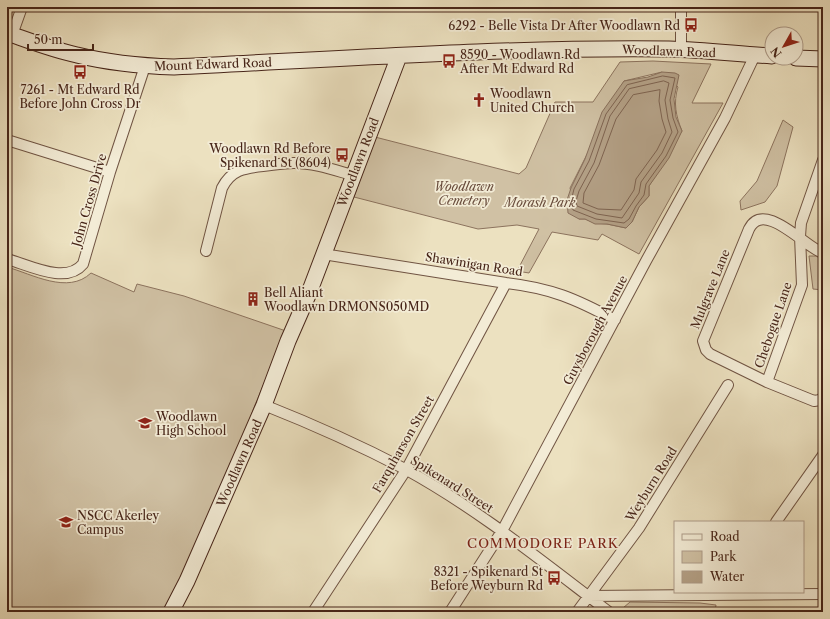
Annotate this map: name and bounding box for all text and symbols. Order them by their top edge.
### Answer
bus stop icon: 6292 - Belle Vista Dr After Woodlawn Rd [683,17,699,33]
place label: 6292 - Belle Vista Dr After Woodlawn Rd [448,18,681,33]
scale bar [28,26,93,52]
north arrow [764,26,804,66]
text: 50 m [34,32,63,47]
street label: Woodlawn Road [621,42,717,60]
text: N [768,44,785,60]
place label: 8590 - Woodlawn Rd After Mt Edward Rd [459,47,581,76]
bus stop icon: 8590 - Woodlawn Rd After Mt Edward Rd [441,53,457,69]
street label: Mount Edward Road [154,54,273,74]
bus stop icon: 7261 - Mt Edward Rd Before John Cross Dr [72,64,88,80]
place label: 7261 - Mt Edward Rd Before John Cross Dr [19,82,141,111]
place label: Woodlawn United Church [489,86,575,115]
church icon: Woodlawn United Church [471,92,487,108]
street label: Woodlawn Road [334,115,382,210]
place label: Woodlawn Rd Before Spikenard St (8604) [208,141,331,170]
bus stop icon: Woodlawn Rd Before Spikenard St (8604) [334,147,350,163]
street label: John Cross Drive [68,152,110,250]
park label: Woodlawn Cemetery [434,179,494,208]
park label: Morash Park [503,195,576,210]
street label: Mulgrave Lane [687,247,733,331]
street label: Shawinigan Road [424,249,524,279]
street label: Guysborough Avenue [560,272,630,387]
street label: Chebogue Lane [751,280,795,370]
place label: Bell Aliant Woodlawn DRMONS050MD [263,285,430,314]
building icon: Bell Aliant Woodlawn DRMONS050MD [245,291,261,307]
street label: Farquharson Street [369,392,437,495]
place label: Woodlawn High School [155,409,227,438]
school or university icon: Woodlawn High School [137,415,153,431]
street label: Woodlawn Road [213,416,265,510]
street label: Weyburn Road [621,443,680,525]
street label: Spikenard Street [408,453,497,516]
place label: NSCC Akerley Campus [77,508,159,537]
school or university icon: NSCC Akerley Campus [58,514,74,530]
legend [674,521,804,593]
text: Road [710,529,740,544]
district label: COMMODORE PARK [467,535,619,551]
text: Park [710,549,737,564]
place label: 8321 - Spikenard St Before Weyburn Rd [430,564,544,593]
text: Water [709,569,744,584]
bus stop icon: 8321 - Spikenard St Before Weyburn Rd [546,570,562,586]

